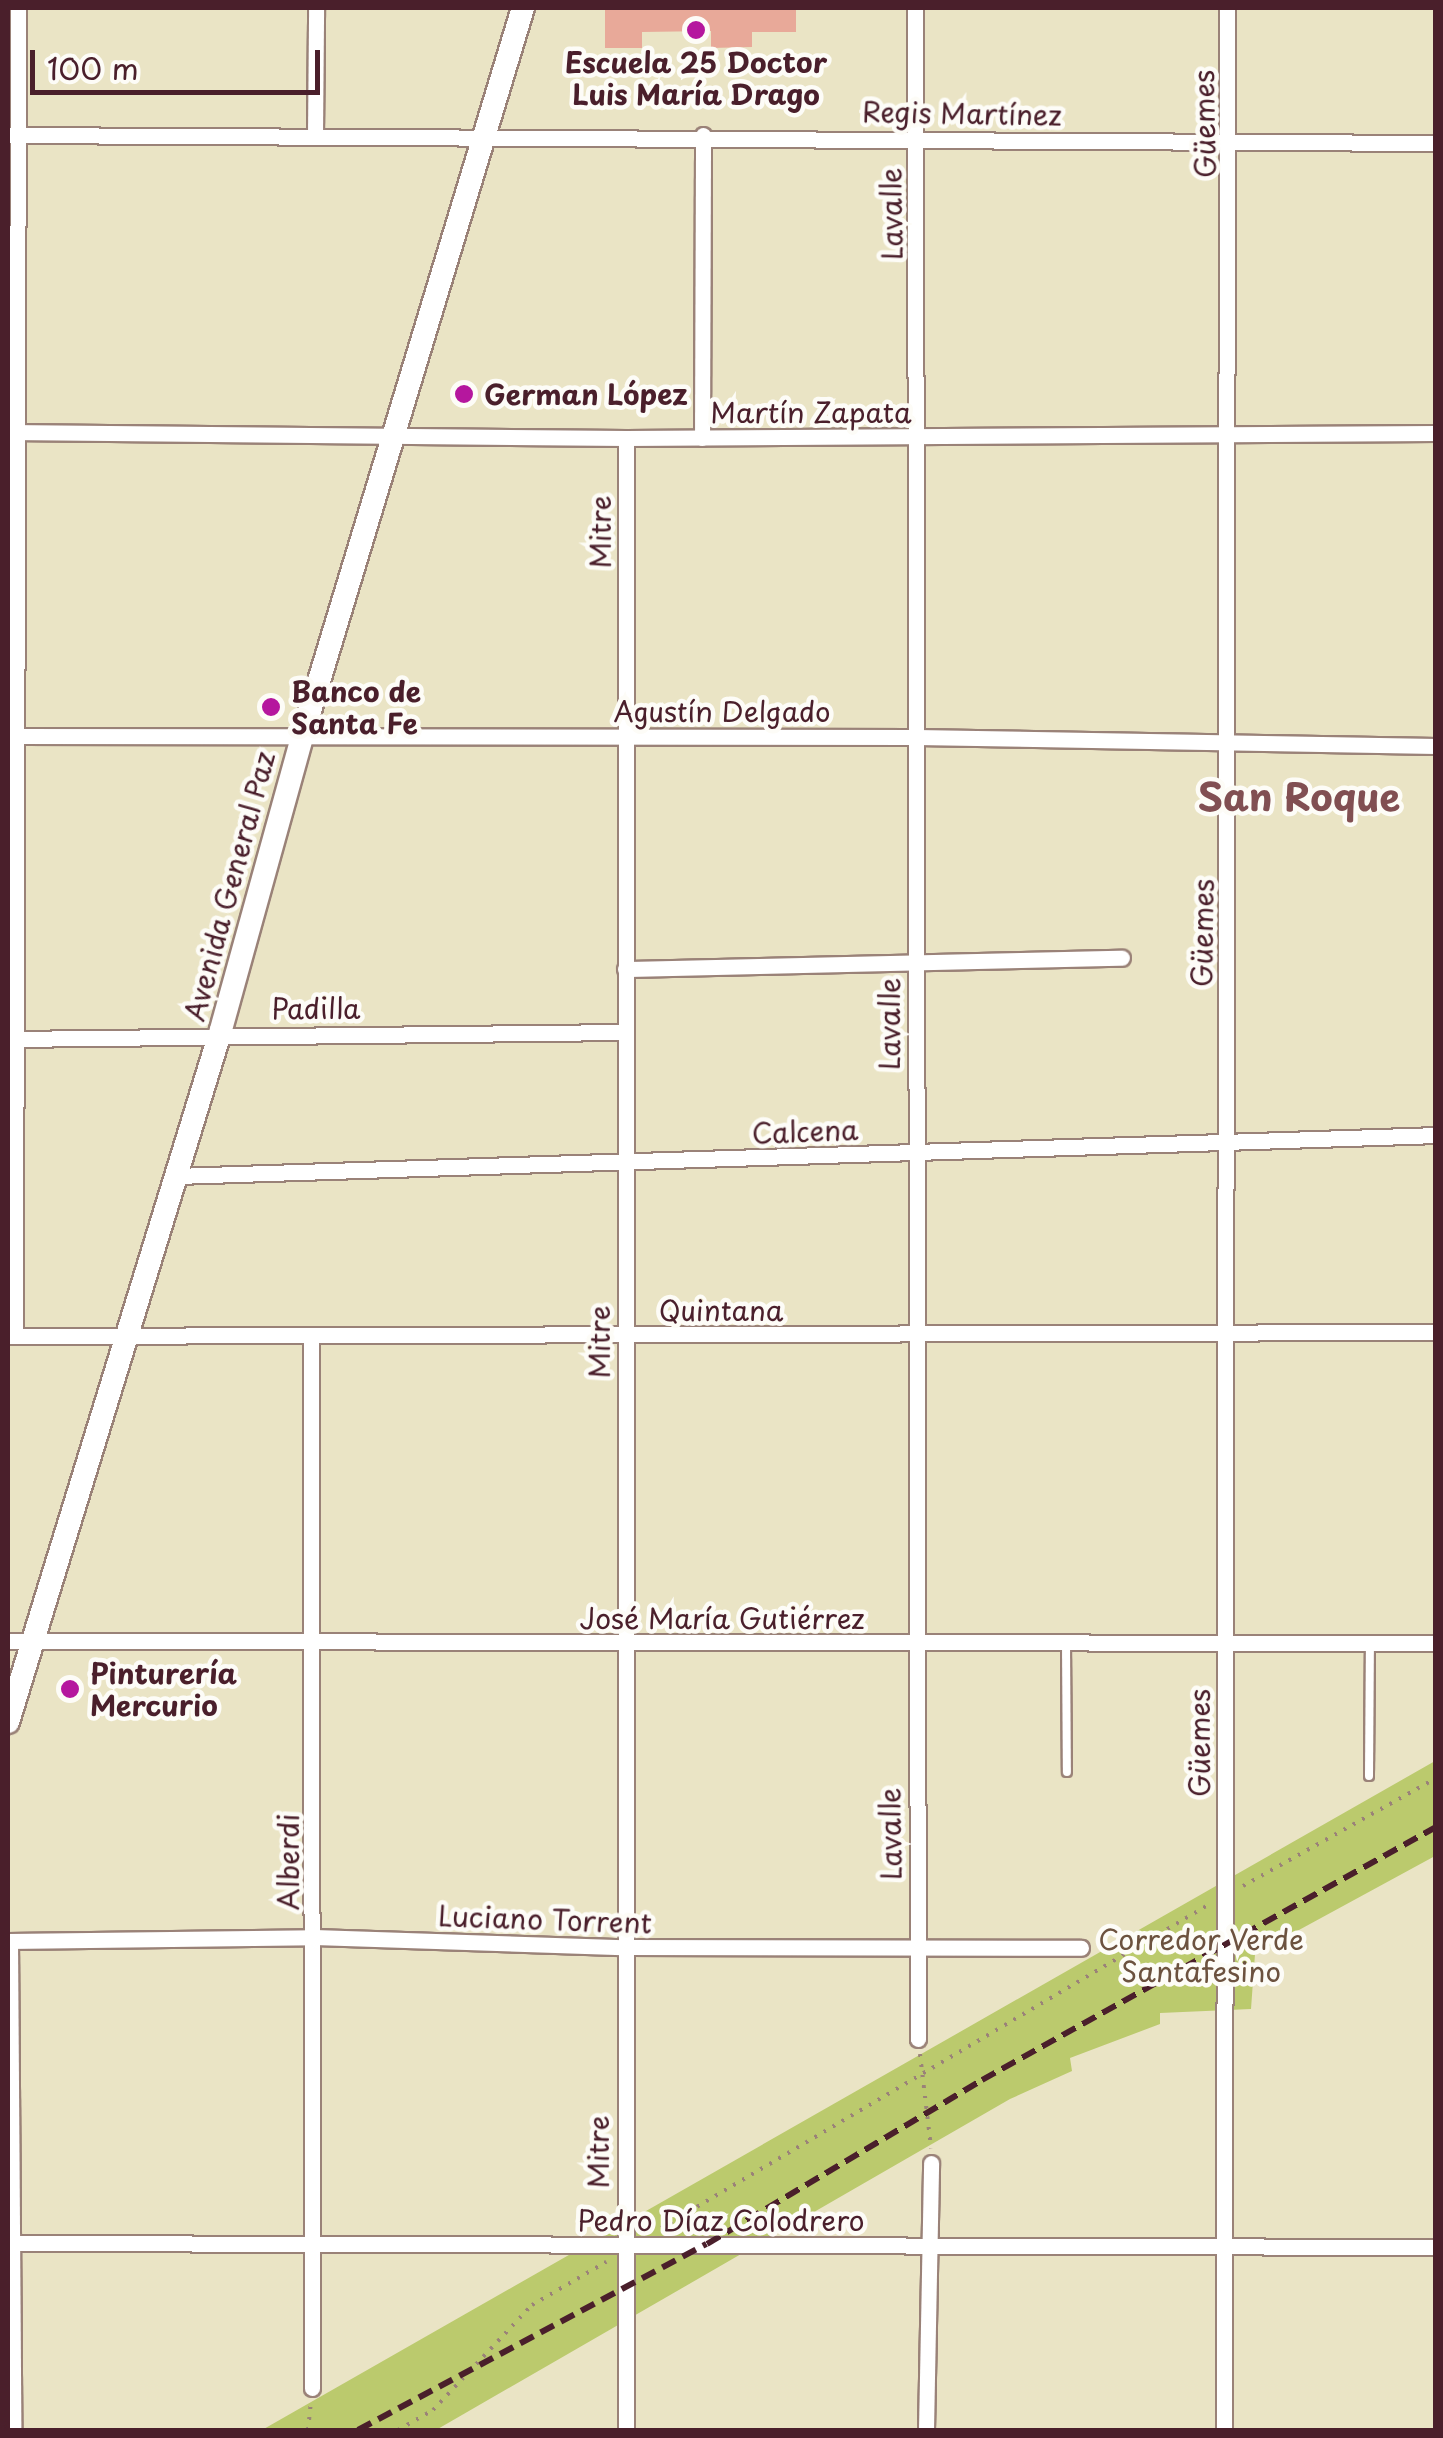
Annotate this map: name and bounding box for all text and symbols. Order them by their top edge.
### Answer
marker: Escuela 25 Doctor Luis María Drago [685,19,707,41]
scale bar [35,30,325,92]
text: 100 m [47,45,139,90]
place label: Escuela 25 Doctor Luis María Drago [565,45,827,111]
street label: Güemes [1186,70,1222,178]
street label: Regis Martínez [862,94,1062,132]
street label: Lavalle [873,167,909,261]
place label: German López [484,377,688,411]
marker: German López [453,383,475,405]
street label: Martín Zapata [710,395,912,429]
street label: Mitre [583,496,617,568]
place label: Banco de Santa Fe [291,674,421,740]
street label: Agustín Delgado [613,694,831,728]
marker: Banco de Santa Fe [260,696,282,718]
street label: Avenida General Paz [177,747,281,1025]
district label: San Roque [1198,773,1400,819]
street label: Güemes [1184,879,1220,987]
street label: Lavalle [872,978,906,1070]
street label: Padilla [271,991,361,1025]
street label: Calcena [751,1112,859,1150]
street label: Quintana [659,1293,783,1327]
street label: Mitre [582,1306,616,1378]
street label: José María Gutiérrez [579,1601,865,1635]
place label: Pinturería Mercurio [90,1656,237,1722]
marker: Pinturería Mercurio [59,1678,81,1700]
street label: Güemes [1182,1689,1216,1797]
street label: Lavalle [872,1787,908,1881]
street label: Alberdi [271,1814,305,1910]
street label: Luciano Torrent [439,1899,651,1939]
park label: Corredor Verde Santafesino [1098,1922,1304,1988]
street label: Mitre [581,2116,615,2188]
street label: Pedro Díaz Colodrero [577,2203,865,2237]

